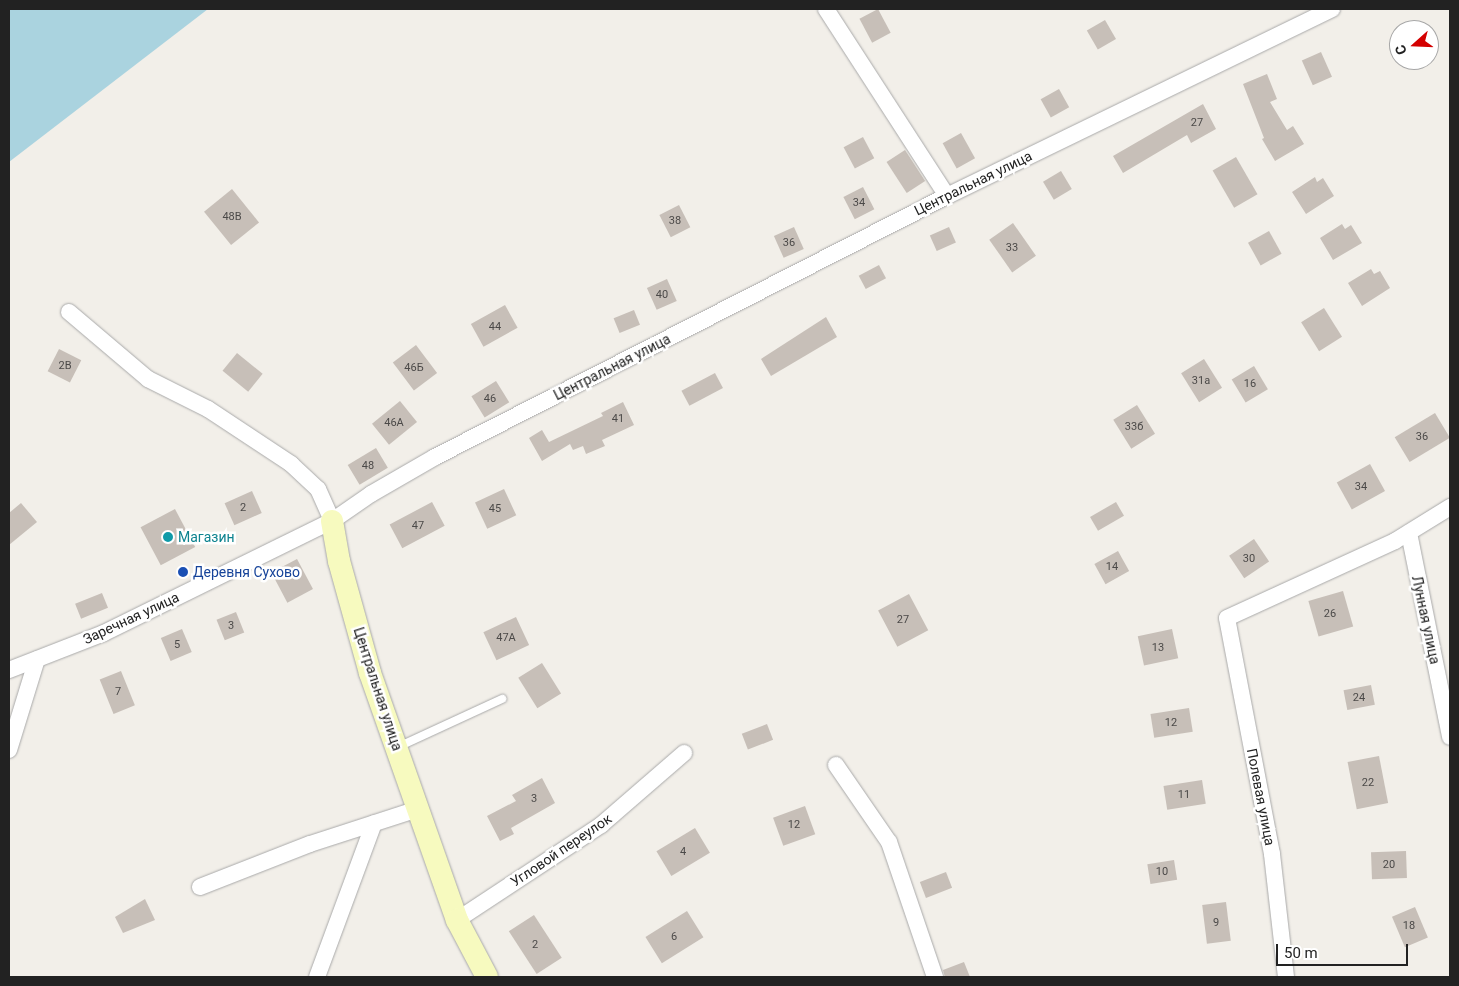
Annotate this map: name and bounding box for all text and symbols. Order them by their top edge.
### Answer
north arrow [1389,20,1439,70]
text: С [1392,43,1410,57]
house number: 27 [1191,116,1203,130]
street label: Центральная улица [911,147,1035,219]
house number: 34 [853,196,865,210]
house number: 48В [222,210,242,224]
house number: 38 [669,214,681,228]
house number: 36 [783,236,795,250]
house number: 33 [1006,241,1018,255]
house number: 40 [656,288,668,302]
house number: 44 [489,320,501,334]
street label: Центральная улица [551,330,673,404]
house number: 2В [58,359,72,373]
house number: 46Б [404,361,424,375]
house number: 31а [1192,374,1210,388]
house number: 16 [1244,377,1256,391]
house number: 46 [484,392,496,406]
house number: 41 [612,412,624,426]
house number: 46А [384,416,404,430]
house number: 33б [1125,420,1143,434]
house number: 36 [1416,430,1428,444]
house number: 48 [362,459,374,473]
house number: 34 [1355,480,1367,494]
house number: 2 [240,501,246,515]
house number: 45 [489,502,501,516]
house number: 47 [412,519,424,533]
place label: Магазин [178,529,235,545]
marker: Магазин [162,531,174,543]
house number: 30 [1243,552,1255,566]
house number: 14 [1106,560,1118,574]
place label: Деревня Сухово [193,564,300,580]
marker: Деревня Сухово [177,566,189,578]
street label: Лунная улица [1408,574,1444,666]
street label: Заречная улица [80,588,182,648]
house number: 26 [1324,607,1336,621]
house number: 27 [897,613,909,627]
house number: 3 [228,619,234,633]
street label: Центральная улица [350,625,406,753]
house number: 47А [496,631,516,645]
house number: 5 [174,638,180,652]
house number: 13 [1152,641,1164,655]
house number: 7 [115,685,121,699]
house number: 24 [1353,691,1365,705]
house number: 12 [1165,716,1177,730]
street label: Полевая улица [1243,747,1279,847]
house number: 22 [1362,776,1374,790]
house number: 11 [1178,788,1190,802]
house number: 3 [531,792,537,806]
street label: Угловой переулок [507,810,615,890]
house number: 12 [788,818,800,832]
house number: 4 [680,845,686,859]
house number: 20 [1383,858,1395,872]
house number: 10 [1156,865,1168,879]
house number: 9 [1213,916,1219,930]
house number: 18 [1403,919,1415,933]
house number: 6 [671,930,677,944]
scale bar [1279,934,1412,966]
house number: 2 [532,938,538,952]
text: 50 m [1284,944,1318,962]

